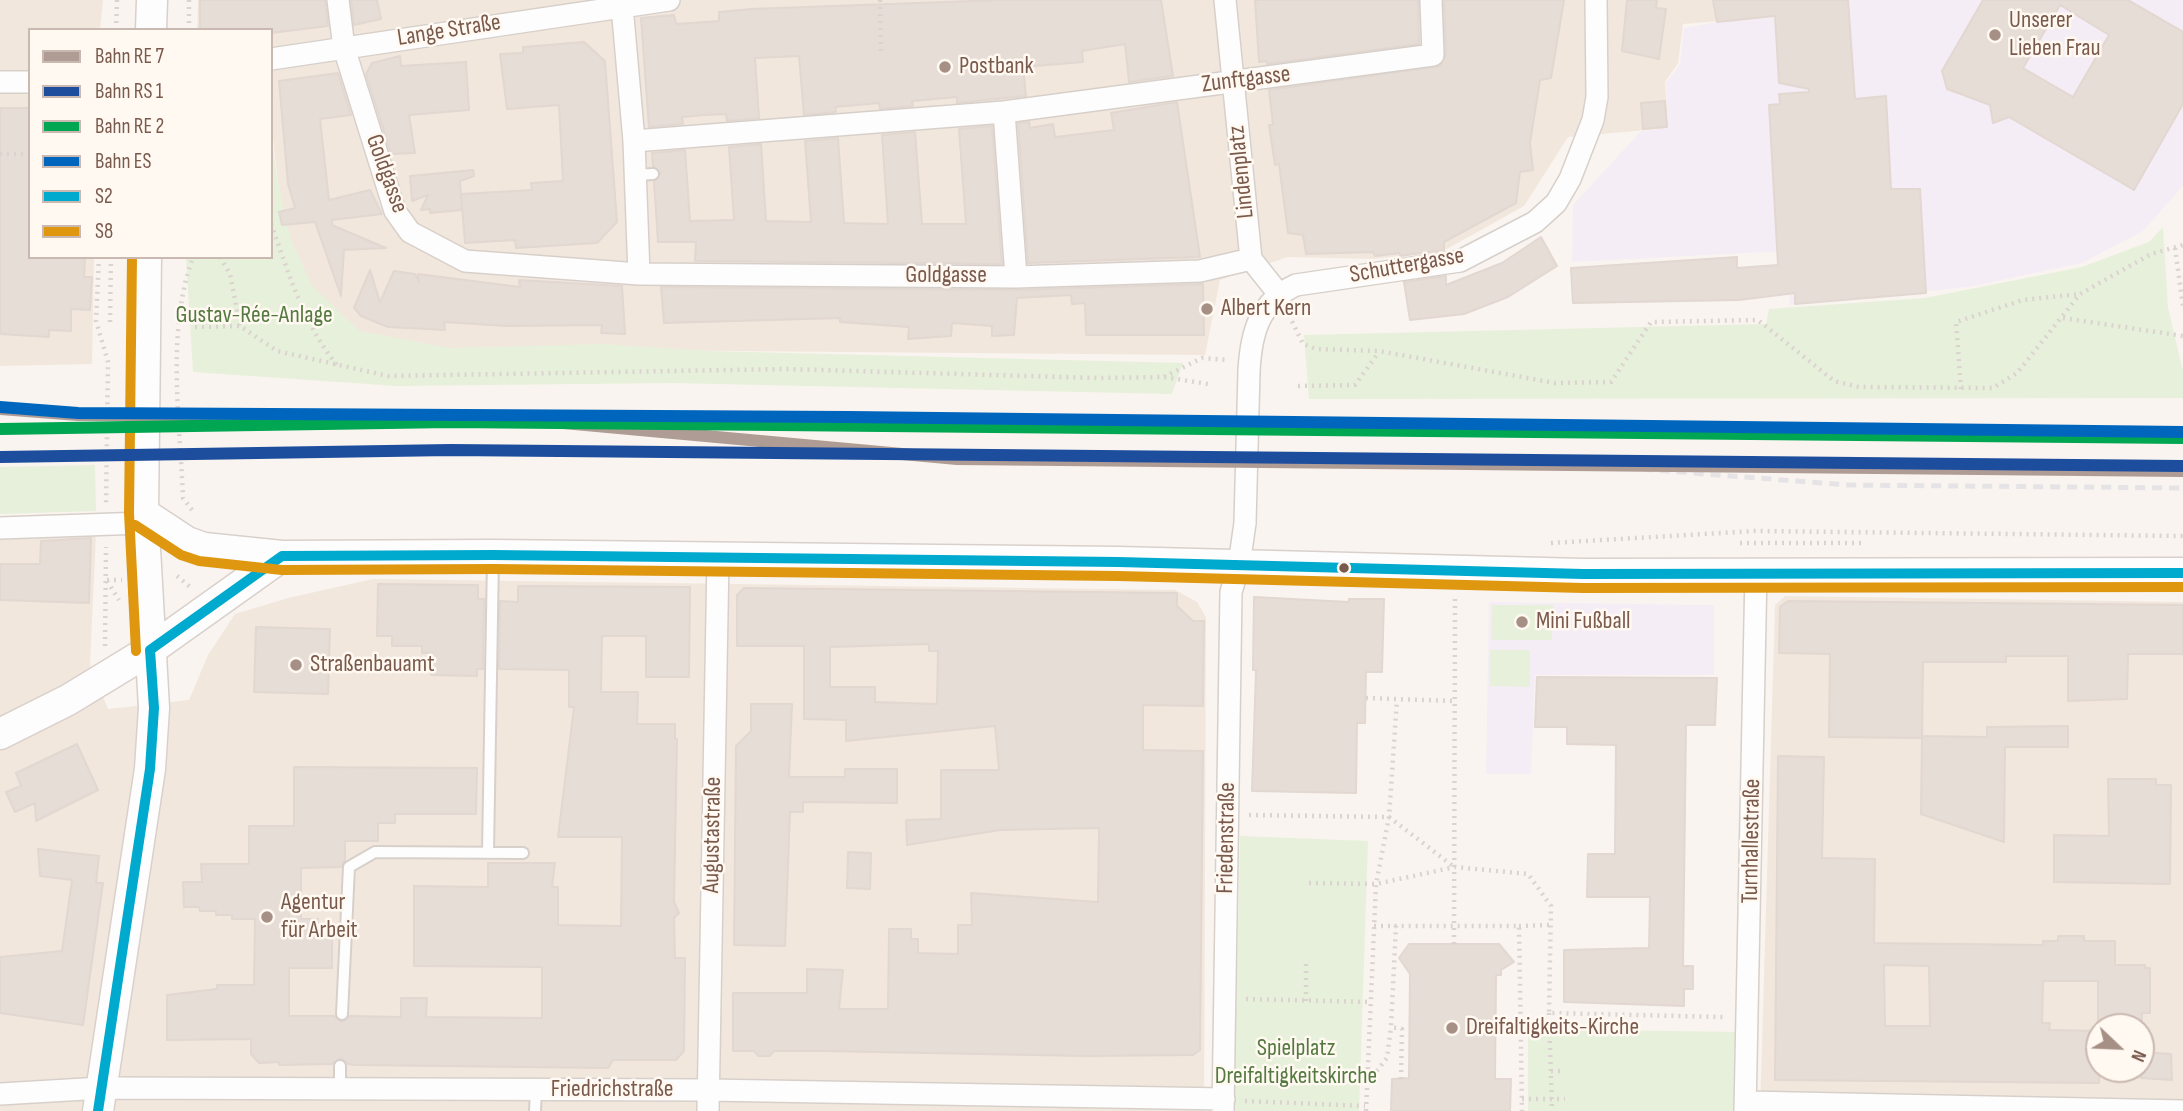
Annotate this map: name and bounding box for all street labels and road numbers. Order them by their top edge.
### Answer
street label: Lange Straße [395,9,503,53]
street label: Zunftgasse [1200,60,1292,100]
street label: Lindenplatz [1223,124,1261,220]
street label: Goldgasse [359,131,413,217]
street label: Schuttergasse [1348,242,1466,290]
street label: Goldgasse [905,262,987,290]
street label: Augustastraße [698,777,728,893]
street label: Turnhallestraße [1737,778,1767,904]
street label: Friedenstraße [1212,782,1242,894]
street label: Friedrichstraße [551,1076,673,1104]

